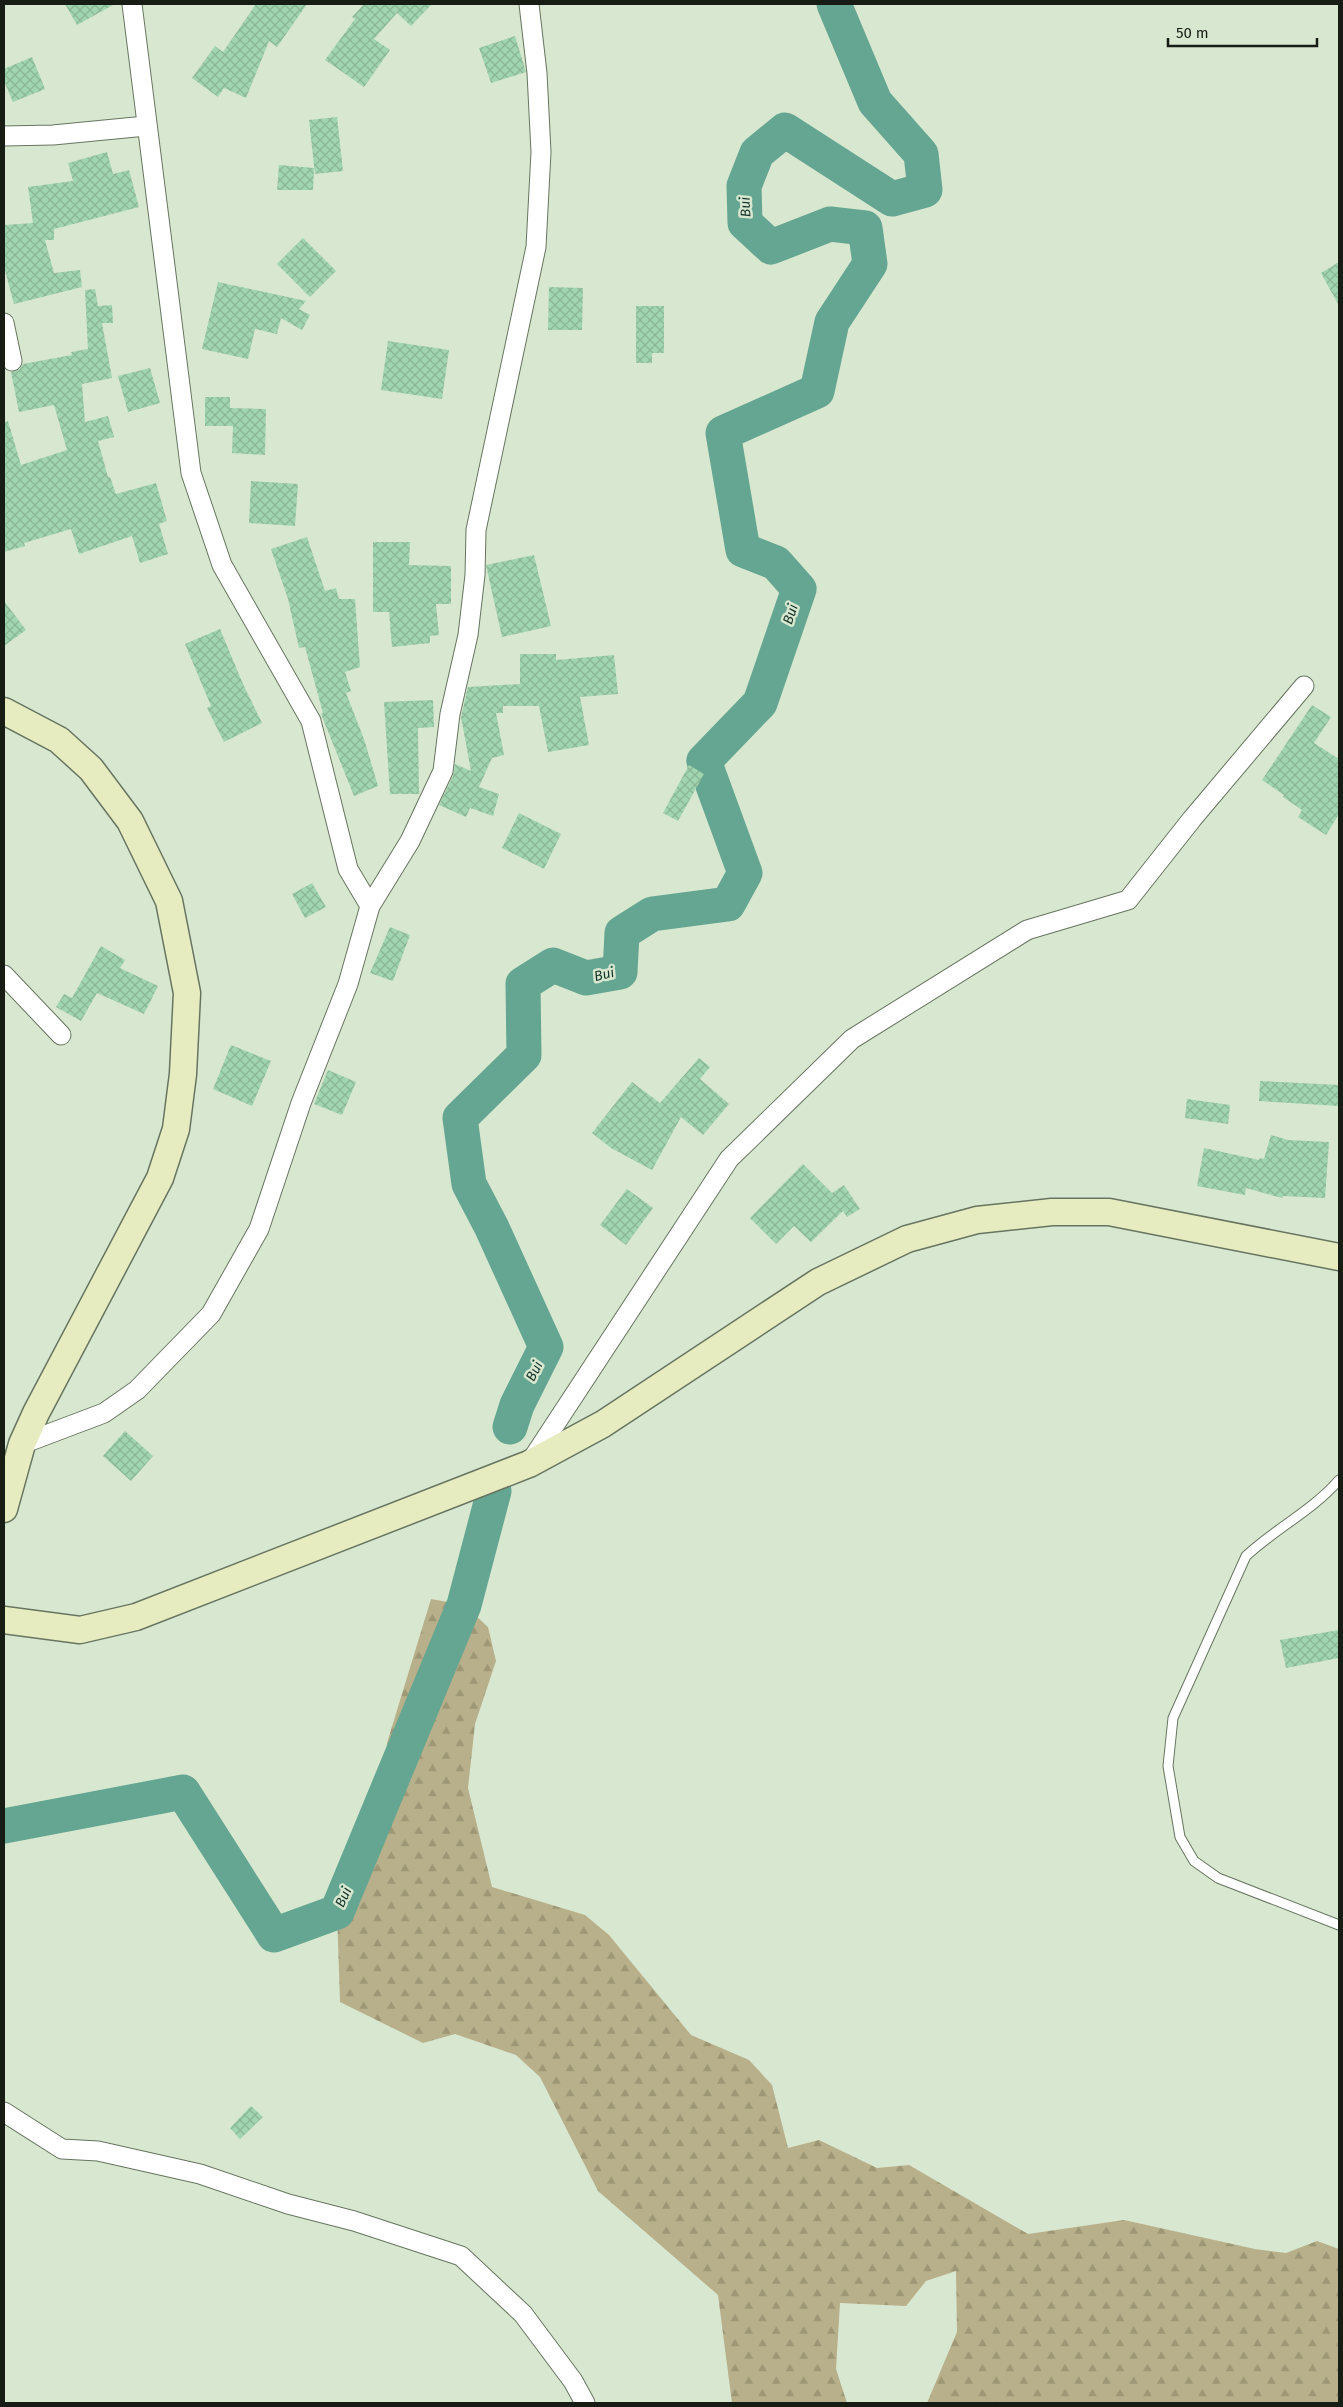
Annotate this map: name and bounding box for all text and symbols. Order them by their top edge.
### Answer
scale bar [1168,15,1317,47]
text: 50 m [1176,24,1209,42]
water label: Bui [736,196,755,218]
water label: Bui [779,602,802,627]
water label: Bui [592,964,616,985]
water label: Bui [522,1358,547,1384]
water label: Bui [331,1884,356,1910]

